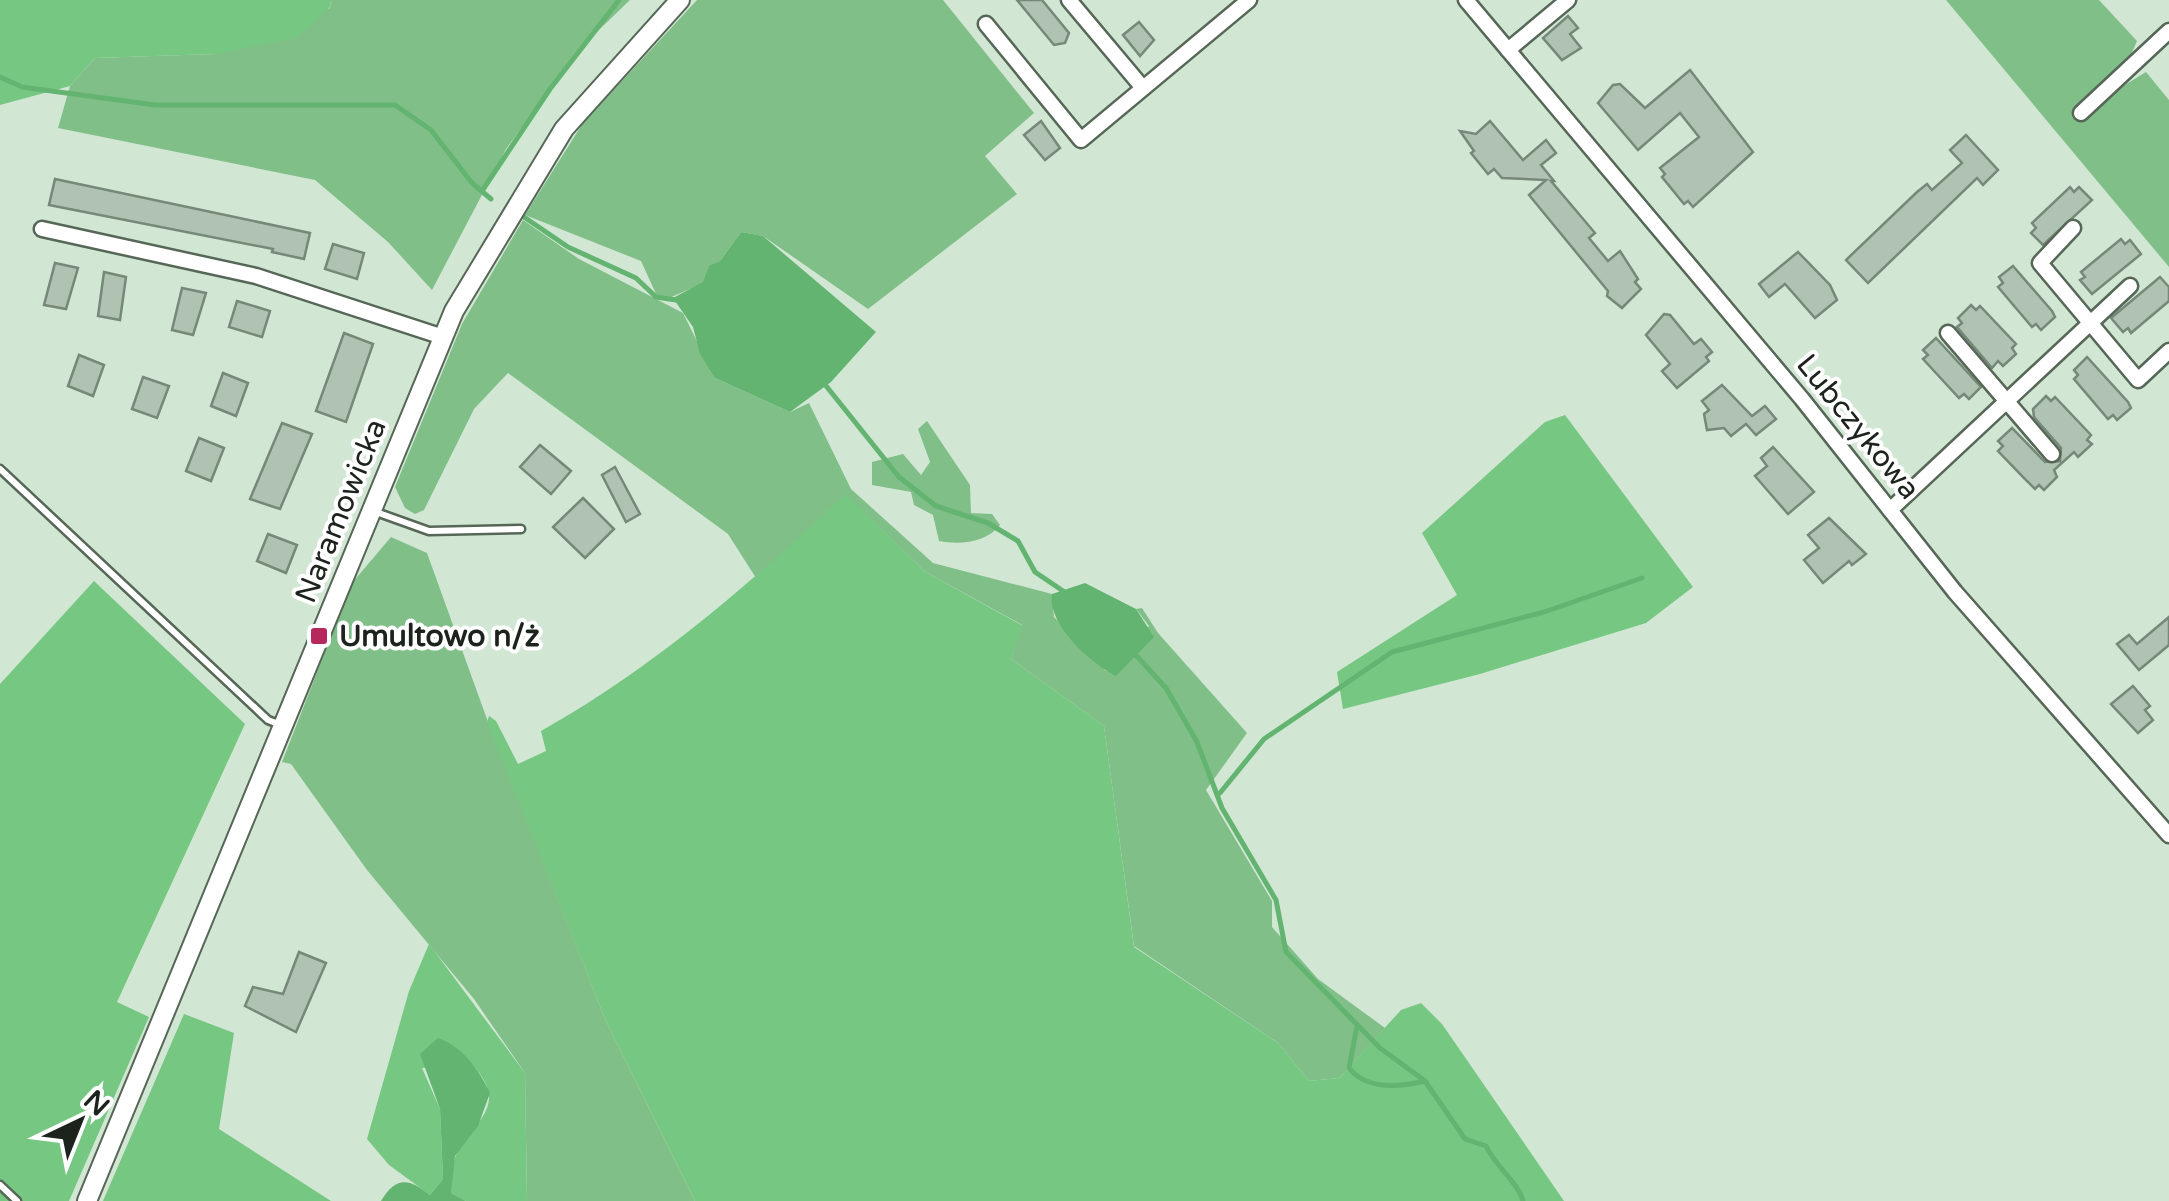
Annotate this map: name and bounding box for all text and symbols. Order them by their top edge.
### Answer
street label: Lubczykowa [1788,347,1928,507]
street label: Naramowicka [287,414,395,608]
place label: Umultowo n/ż [339,618,540,655]
marker: Umultowo n/ż [308,625,330,647]
north arrow [30,1071,130,1171]
text: N [77,1083,116,1124]

